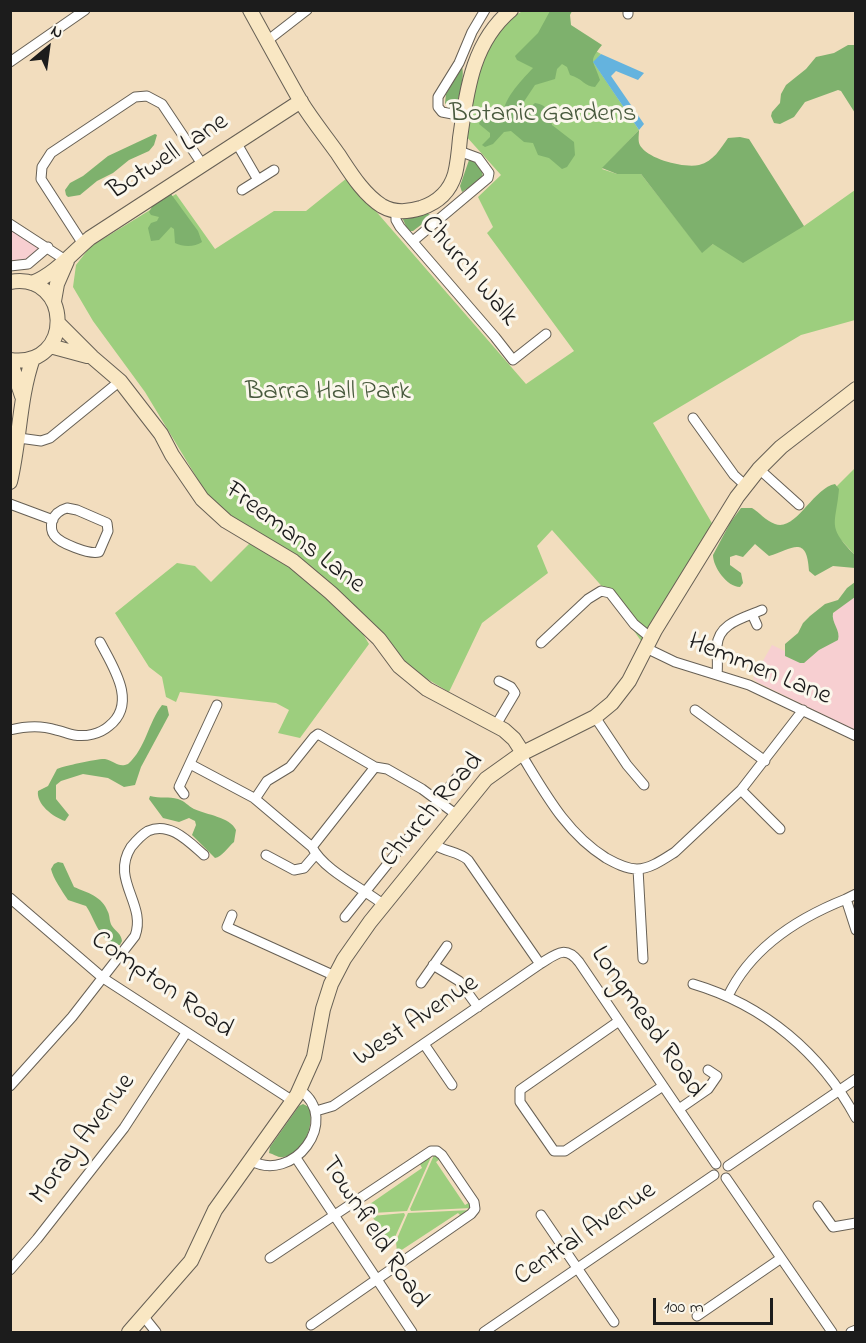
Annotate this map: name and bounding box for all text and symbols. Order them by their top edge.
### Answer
north arrow [18,18,78,78]
text: N [46,19,67,45]
park label: Botanic Gardens [450,100,636,132]
street label: Botwell Lane [103,107,235,209]
street label: Church Walk [412,210,524,334]
park label: Barra Hall Park [245,378,411,410]
street label: Freemans Lane [217,476,371,602]
street label: Hemmen Lane [683,628,835,714]
street label: Church Road [374,747,492,875]
street label: Compton Road [84,925,238,1047]
street label: Longmead Road [582,941,710,1105]
street label: West Avenue [349,968,485,1076]
street label: Moray Avenue [24,1068,144,1212]
street label: Townfield Road [312,1151,434,1315]
street label: Central Avenue [509,1176,663,1294]
scale bar [656,1286,776,1324]
text: 100 m [664,1295,704,1321]

